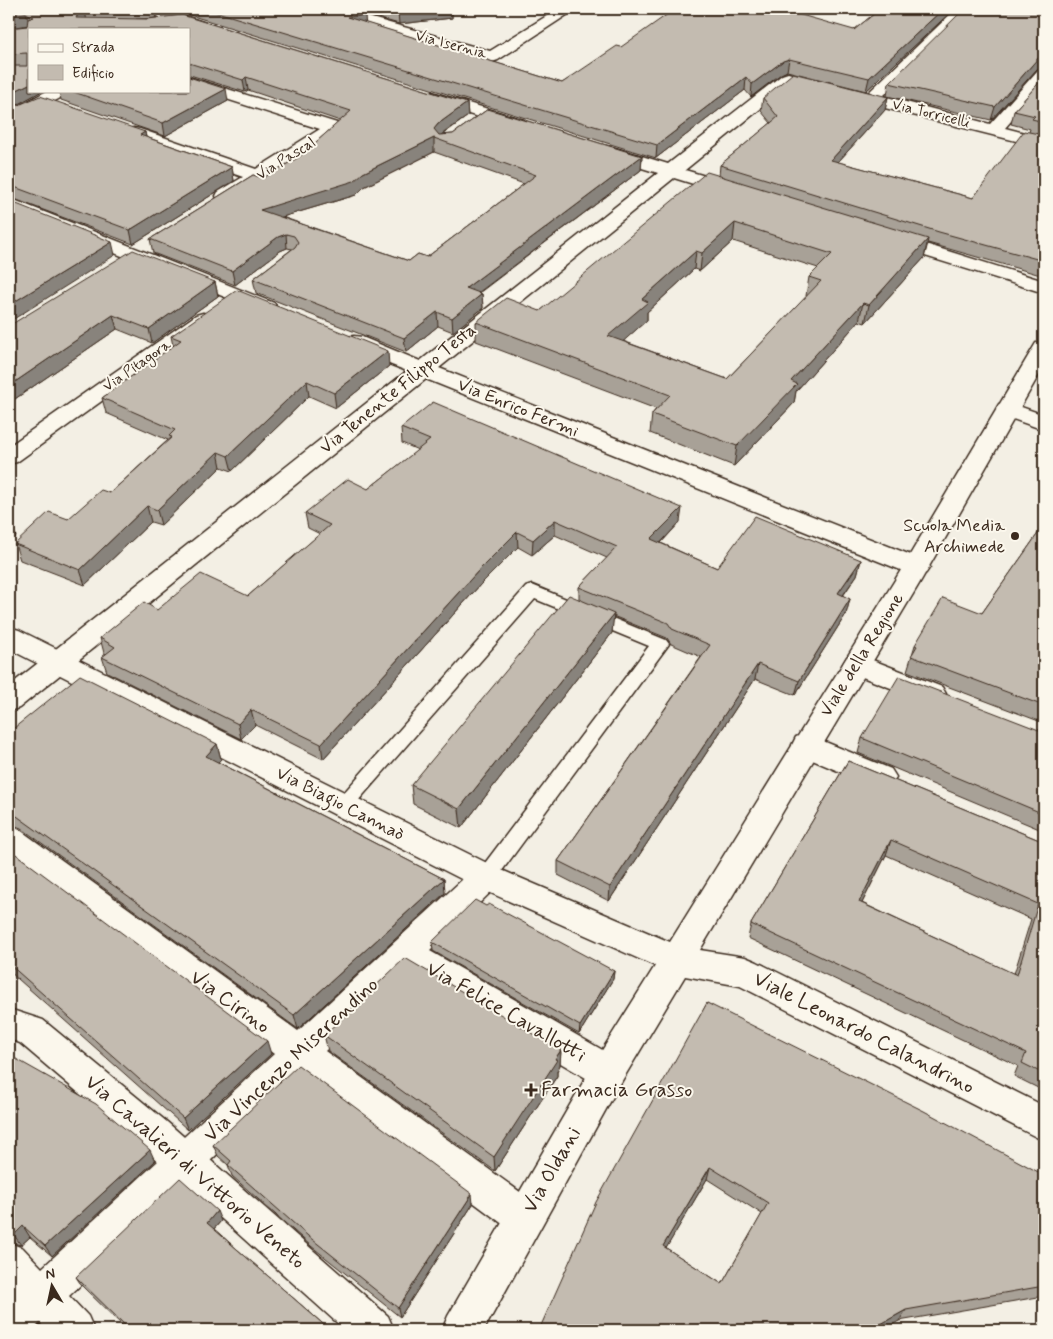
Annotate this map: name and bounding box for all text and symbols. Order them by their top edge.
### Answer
street label: Via Isernia [413,26,490,64]
legend [28,28,190,92]
text: Strada [72,38,115,58]
text: Edificio [72,64,114,84]
street label: Via Torricelli [890,95,972,133]
street label: Via Pascal [252,133,320,185]
street label: Via Tenente Filippo Testa [315,318,481,460]
street label: Via Pitagora [99,335,176,398]
street label: Via Enrico Fermi [454,373,582,443]
place label: Scuola Media Archimede [903,514,1005,559]
marker: Scuola Media Archimede [1009,530,1021,542]
street label: Viale della Regione [814,589,910,721]
street label: Via Biagio Cannaò [271,761,408,848]
street label: Via Felice Cavallotti [421,955,591,1069]
street label: Via Cirino [184,964,276,1040]
street label: Viale Leonardo Calandrino [749,965,979,1101]
street label: Via Vincenzo Miserendino [197,971,385,1149]
street label: Via Cavalieri di Vittorio Veneto [79,1068,311,1276]
place label: Farmacia Grasso [541,1076,692,1104]
marker: Farmacia Grasso [525,1084,537,1096]
street label: Via Oldani [516,1122,588,1218]
north arrow [28,1262,78,1312]
text: N [44,1265,56,1284]

